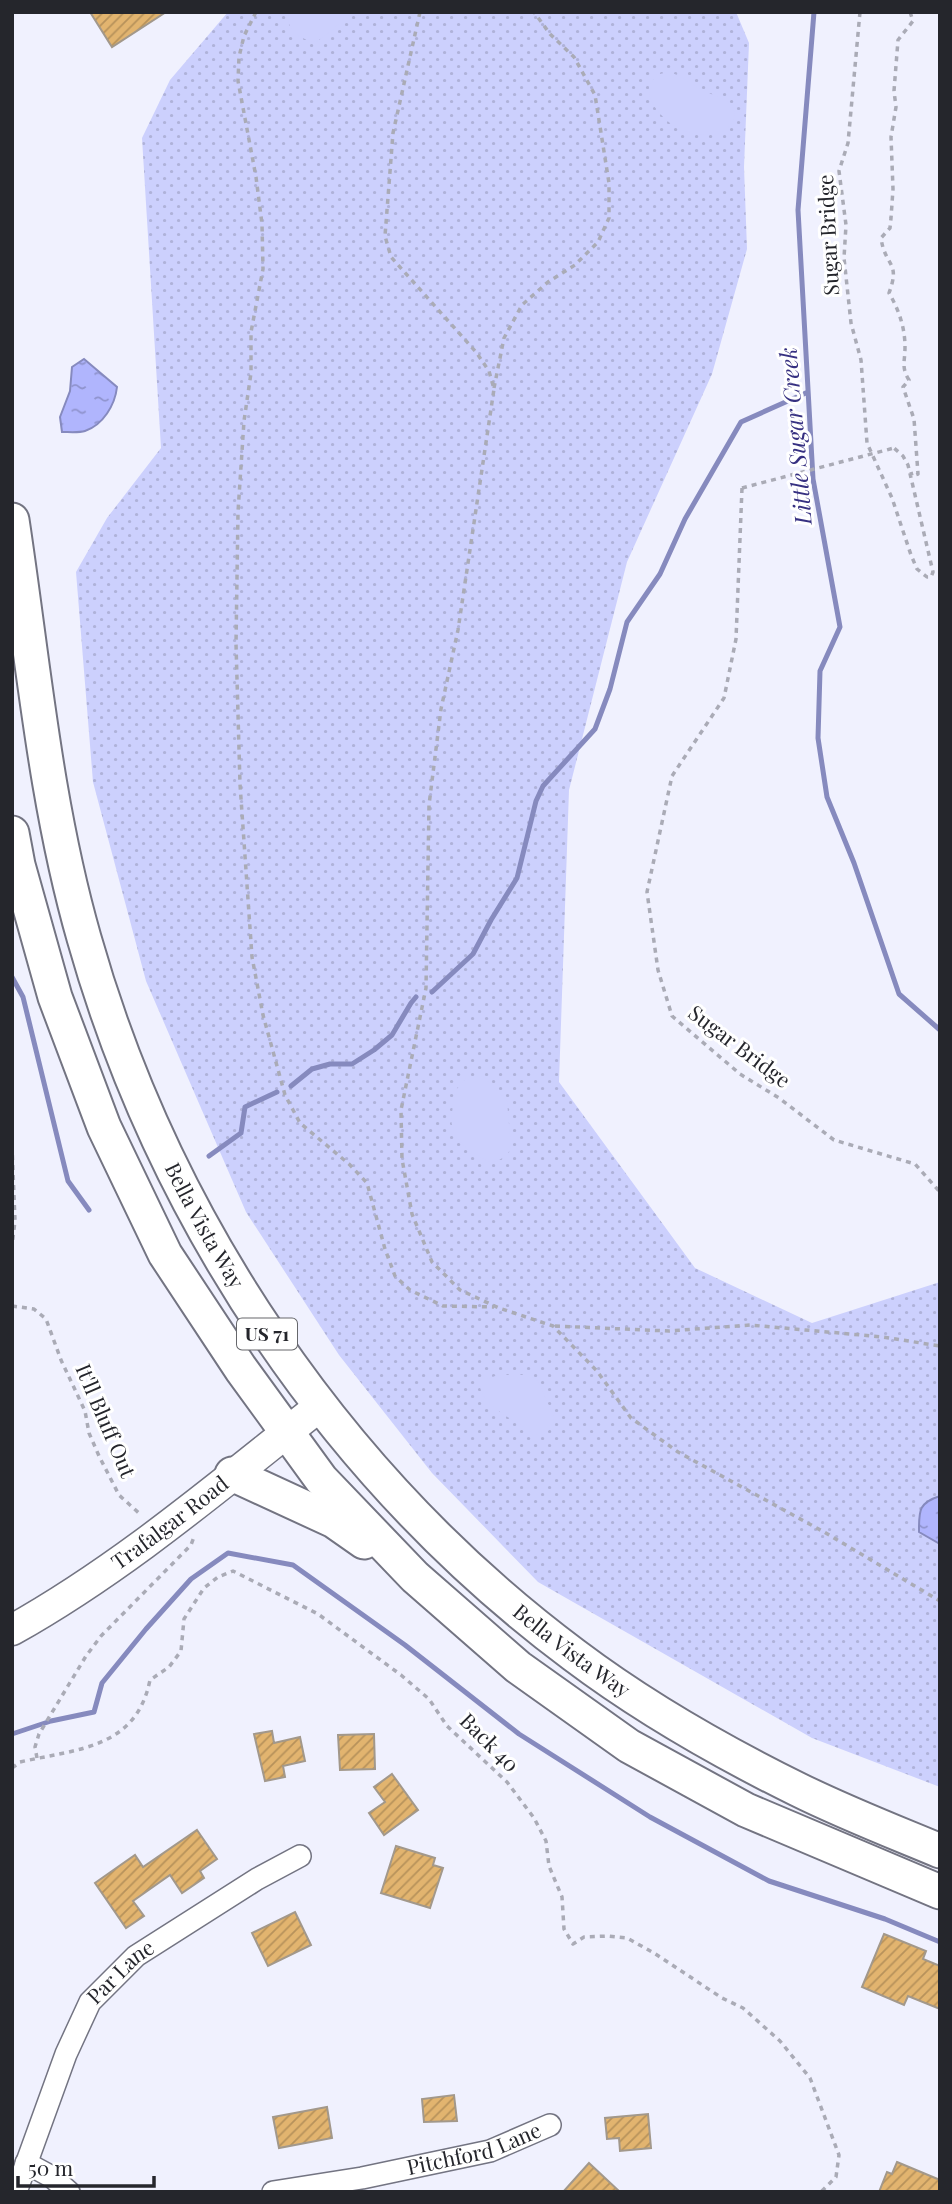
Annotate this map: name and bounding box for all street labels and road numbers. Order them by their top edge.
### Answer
street label: Sugar Bridge [810,174,844,296]
street label: Sugar Bridge [683,998,797,1093]
street label: Bella Vista Way [160,1157,252,1293]
road number: US 71 [237,1318,297,1350]
street label: It'll Bluff Out [70,1359,144,1482]
street label: Trafalgar Road [105,1468,233,1575]
street label: Bella Vista Way [508,1597,637,1703]
street label: Back 40 [455,1706,526,1777]
street label: Par Lane [80,1932,159,2009]
street label: Pitchford Lane [404,2115,545,2180]

